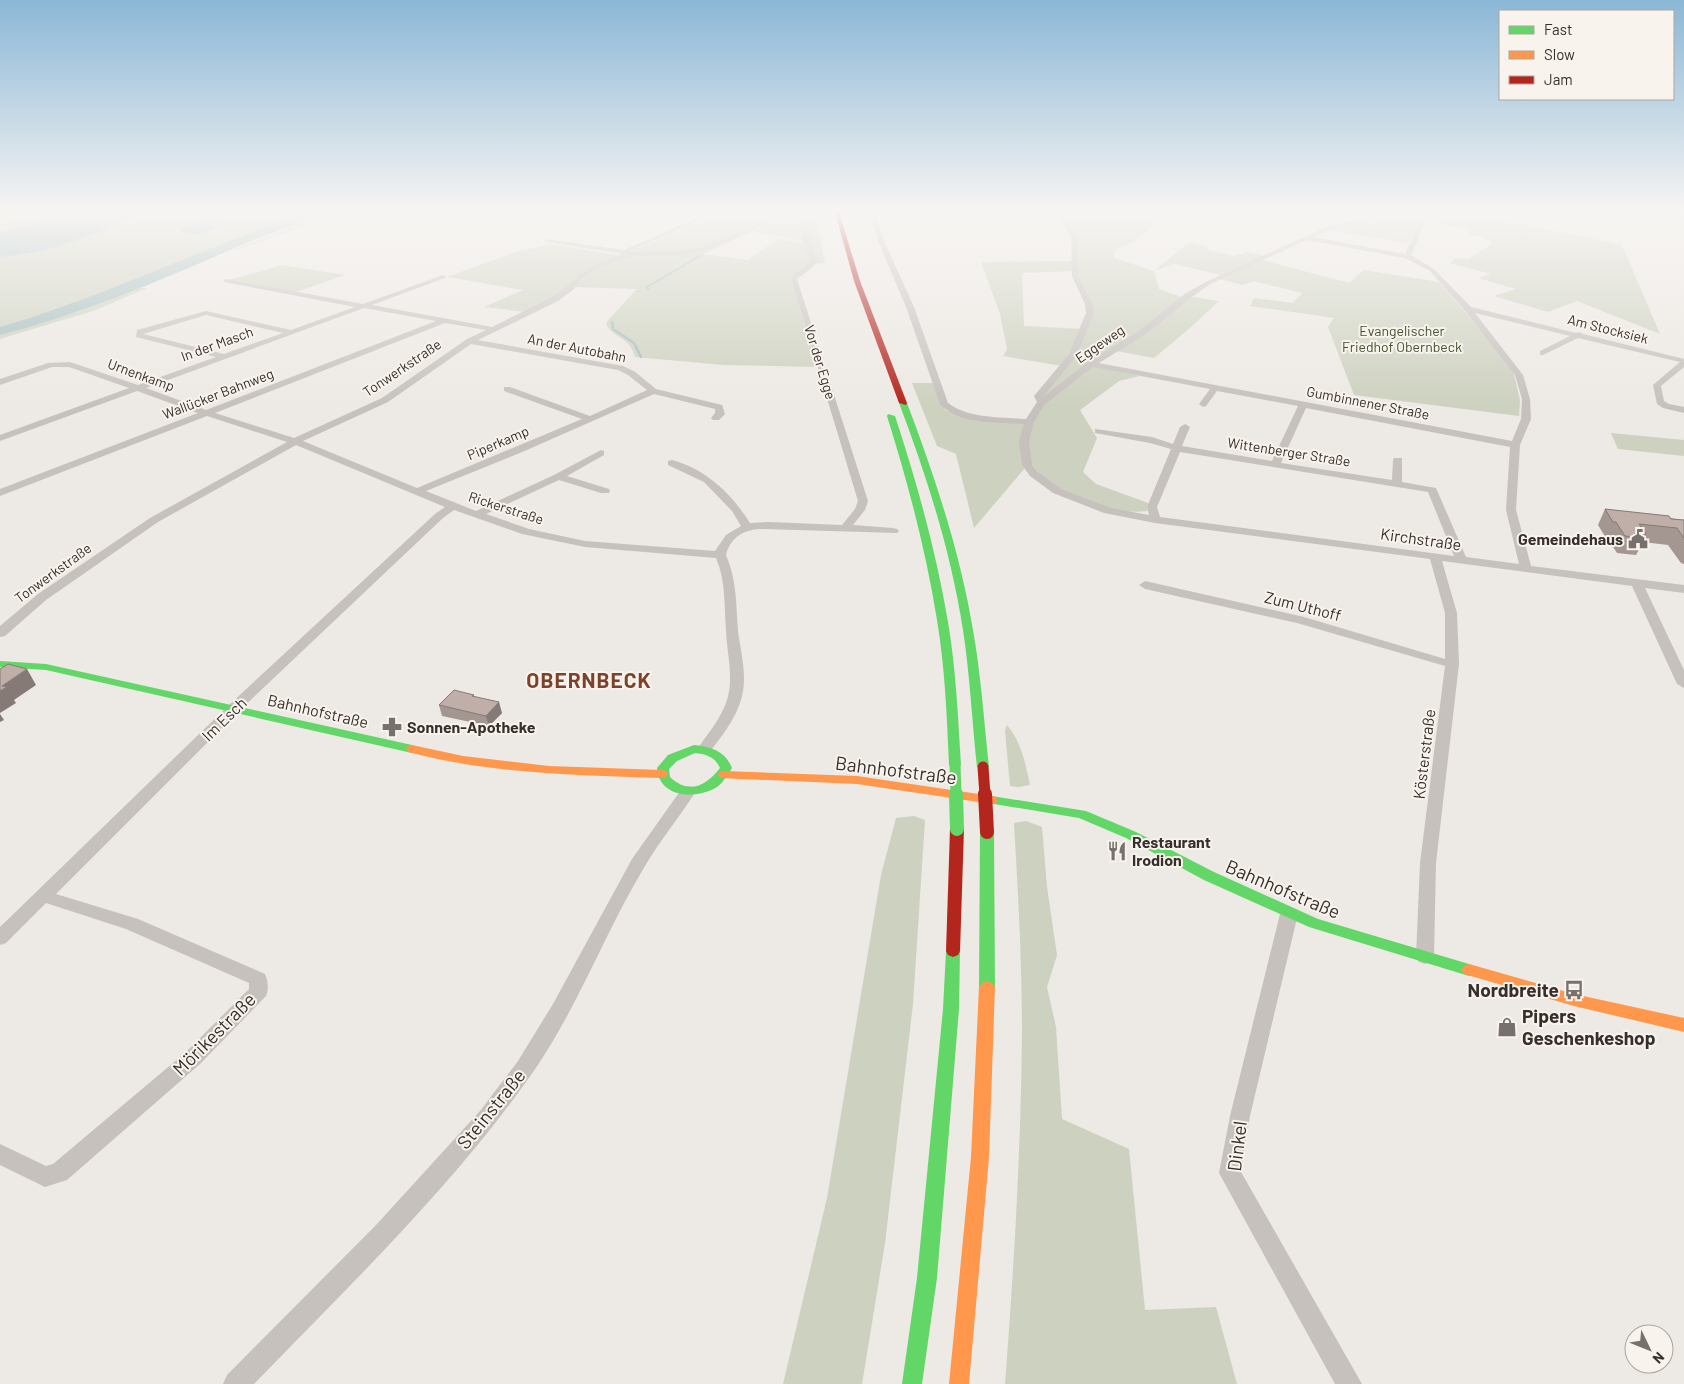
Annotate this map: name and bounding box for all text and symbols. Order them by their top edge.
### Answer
legend [1499,10,1674,100]
text: Fast [1544,20,1572,38]
text: Slow [1544,45,1575,63]
text: Jam [1544,70,1573,88]
street label: Am Stocksiek [1566,310,1650,347]
street label: Eggeweg [1072,321,1127,366]
park label: Evangelischer Friedhof Obernbeck [1342,322,1462,355]
street label: In der Masch [178,323,255,364]
street label: Vor der Egge [801,323,840,401]
street label: An der Autobahn [526,330,628,365]
street label: Tonwerkstraße [359,335,444,400]
street label: Urnenkamp [105,355,177,394]
street label: Wallücker Bahnweg [160,364,276,423]
street label: Gumbinnener Straße [1305,382,1431,423]
street label: Piperkamp [464,422,531,463]
street label: Wittenberger Straße [1226,433,1352,470]
street label: Rickerstraße [466,487,546,528]
street label: Kirchstraße [1379,523,1463,554]
public building icon: Gemeindehaus [1627,528,1649,550]
place label: Gemeindehaus [1518,529,1623,548]
street label: Tonwerkstraße [11,539,94,606]
street label: Zum Uthoff [1263,587,1344,624]
district label: OBERNBECK [526,667,652,692]
street label: Bahnhofstraße [266,690,370,731]
street label: Im Esch [197,693,250,745]
street label: Kösterstraße [1409,708,1438,800]
pharmacy icon: Sonnen-Apotheke [381,716,403,738]
place label: Sonnen-Apotheke [407,717,536,736]
street label: Bahnhofstraße [834,751,958,788]
place label: Restaurant Irodion [1132,832,1211,869]
restaurant icon: Restaurant Irodion [1106,840,1128,862]
street label: Bahnhofstraße [1223,854,1344,923]
place label: Nordbreite [1468,978,1559,1001]
bus stop icon: Nordbreite [1563,979,1585,1001]
street label: Mörikestraße [167,987,260,1080]
place label: Pipers Geschenkeshop [1522,1004,1656,1049]
shop icon: Pipers Geschenkeshop [1496,1016,1518,1038]
street label: Steinstraße [451,1064,530,1153]
street label: Dinkel [1222,1119,1251,1172]
north arrow [1624,1324,1674,1374]
text: N [1649,1349,1668,1367]

